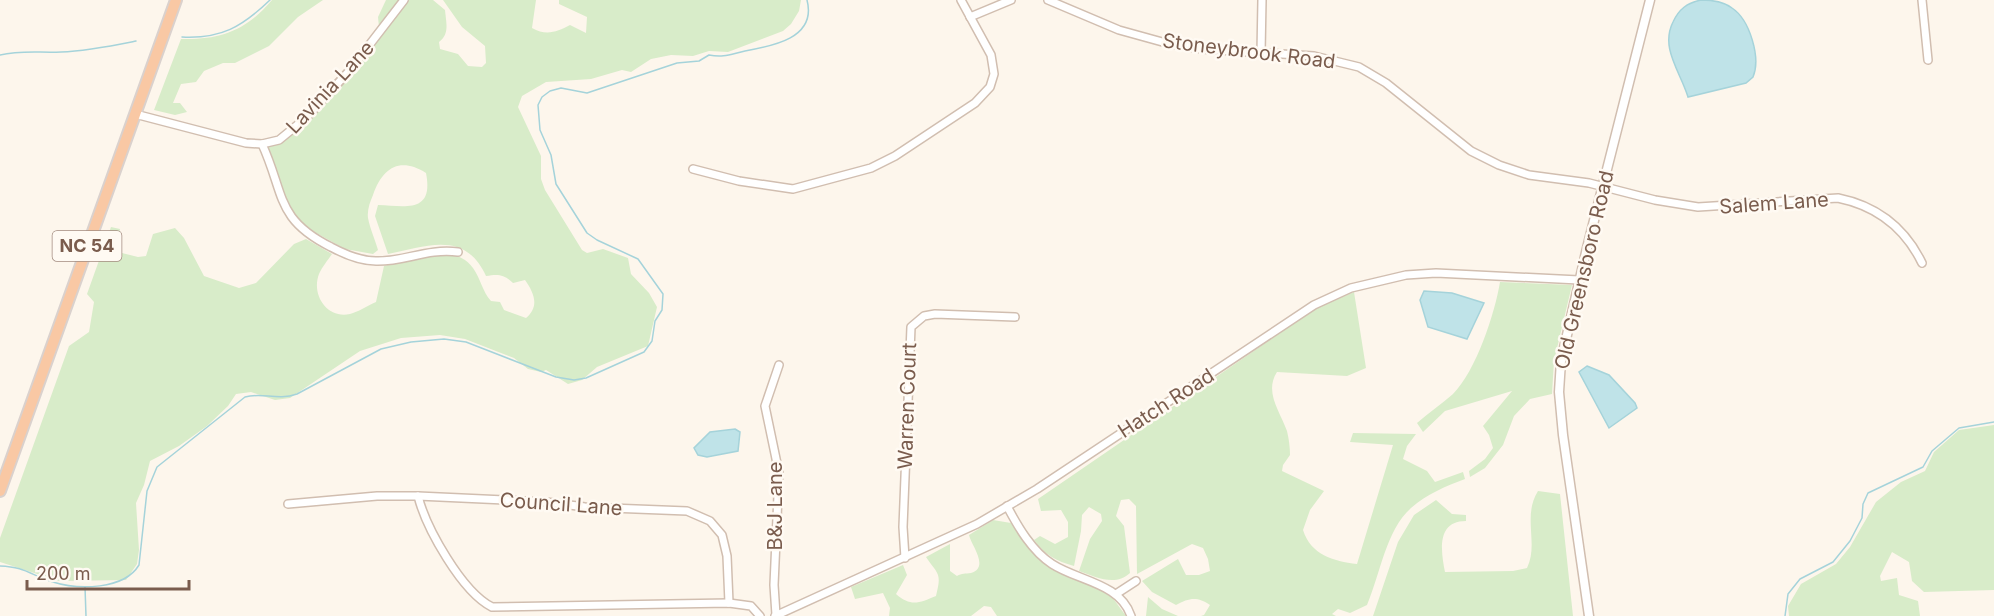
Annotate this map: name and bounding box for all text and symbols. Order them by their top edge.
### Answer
street label: Stoneybrook Road [1161,28,1337,74]
street label: Lavinia Lane [281,36,379,138]
street label: Old Greensboro Road [1549,168,1619,372]
street label: Salem Lane [1718,187,1830,219]
road number: NC 54 [52,231,122,261]
street label: Warren Court [893,342,921,470]
street label: Hatch Road [1114,363,1218,443]
street label: B&J Lane [763,461,787,551]
street label: Council Lane [499,488,623,520]
scale bar [27,553,189,591]
text: 200 m [36,563,91,584]

